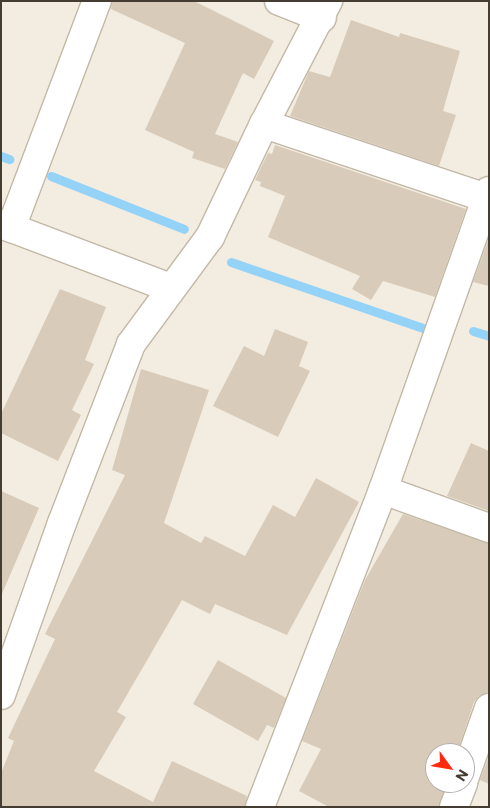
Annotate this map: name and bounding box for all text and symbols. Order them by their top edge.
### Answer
north arrow [425,743,475,793]
text: N [452,767,472,785]

